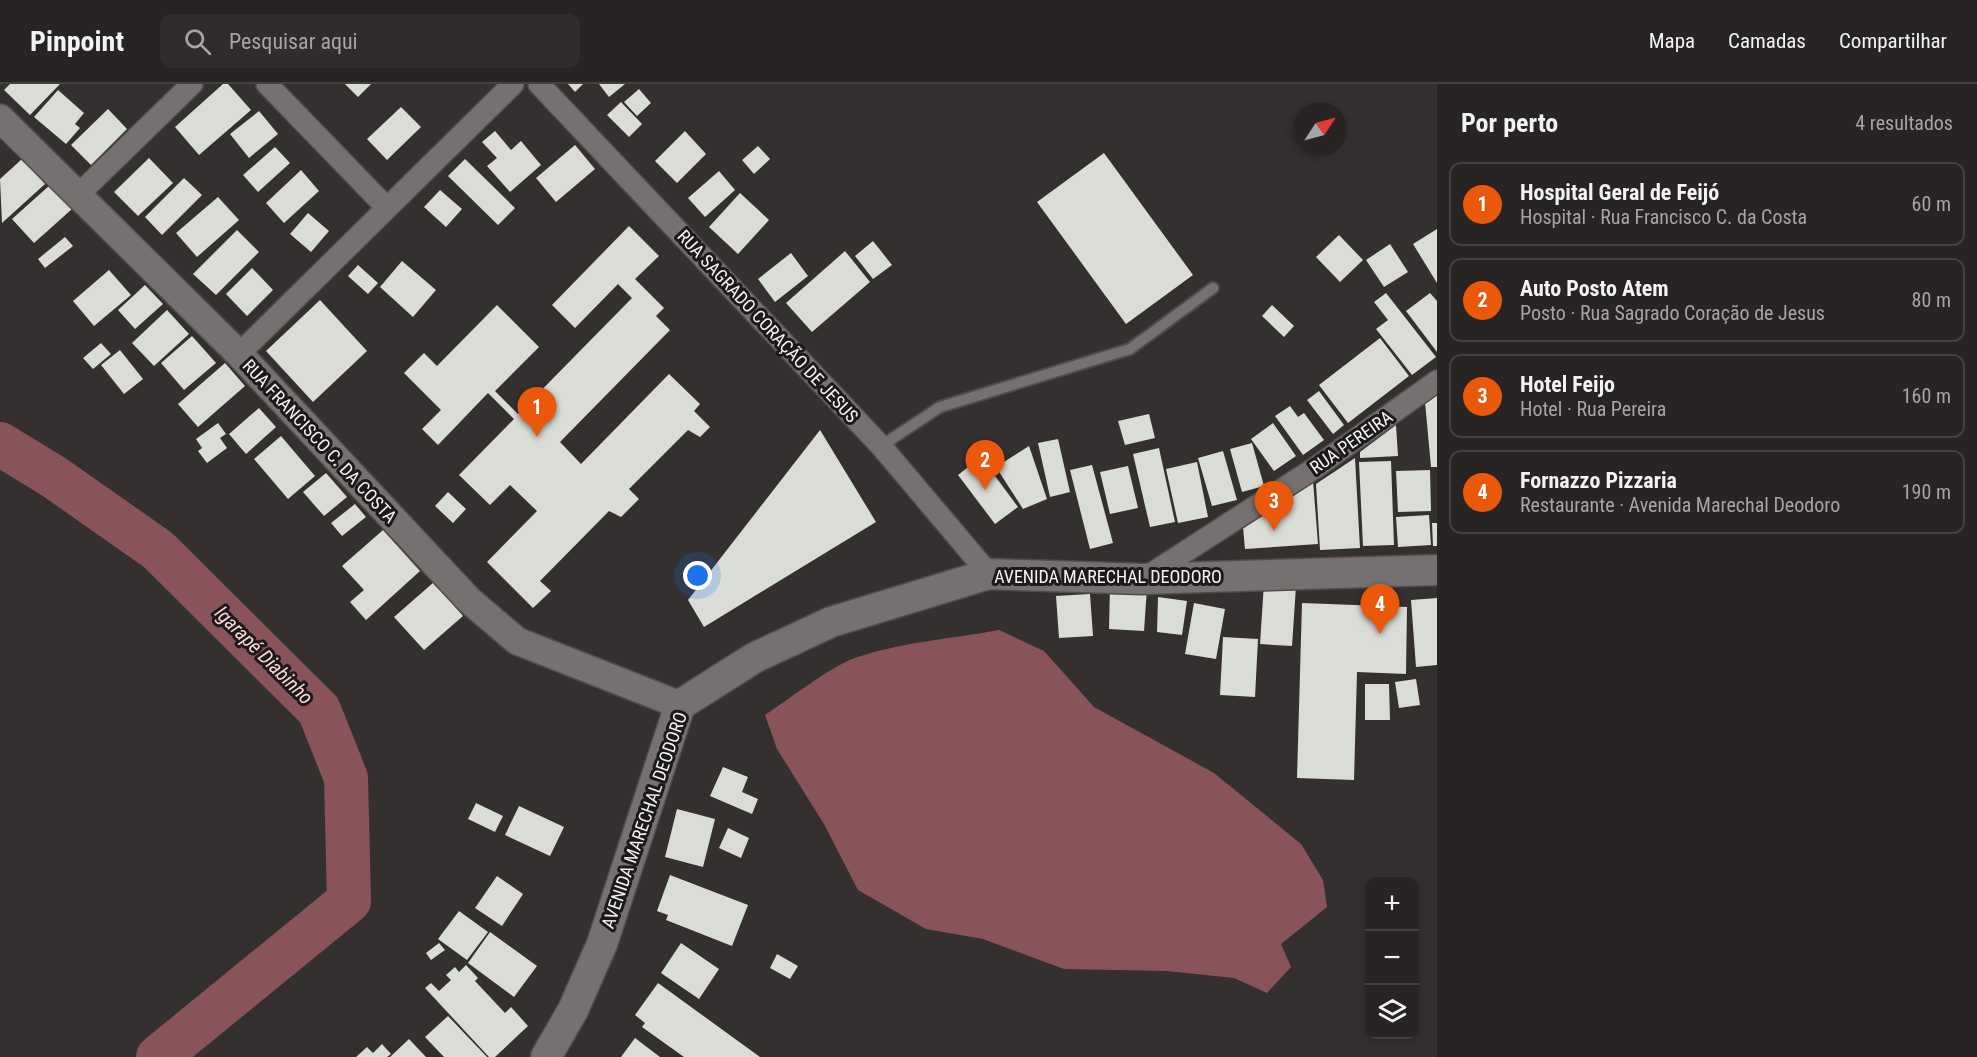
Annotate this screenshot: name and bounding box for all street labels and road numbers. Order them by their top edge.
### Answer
street label: RUA SAGRADO CORAÇÃO DE JESUS [673,225,863,427]
street label: RUA FRANCISCO C. DA COSTA [239,355,402,528]
street label: RUA PEREIRA [1306,406,1397,478]
street label: AVENIDA MARECHAL DEODORO [994,566,1222,587]
street label: AVENIDA MARECHAL DEODORO [597,709,691,931]

